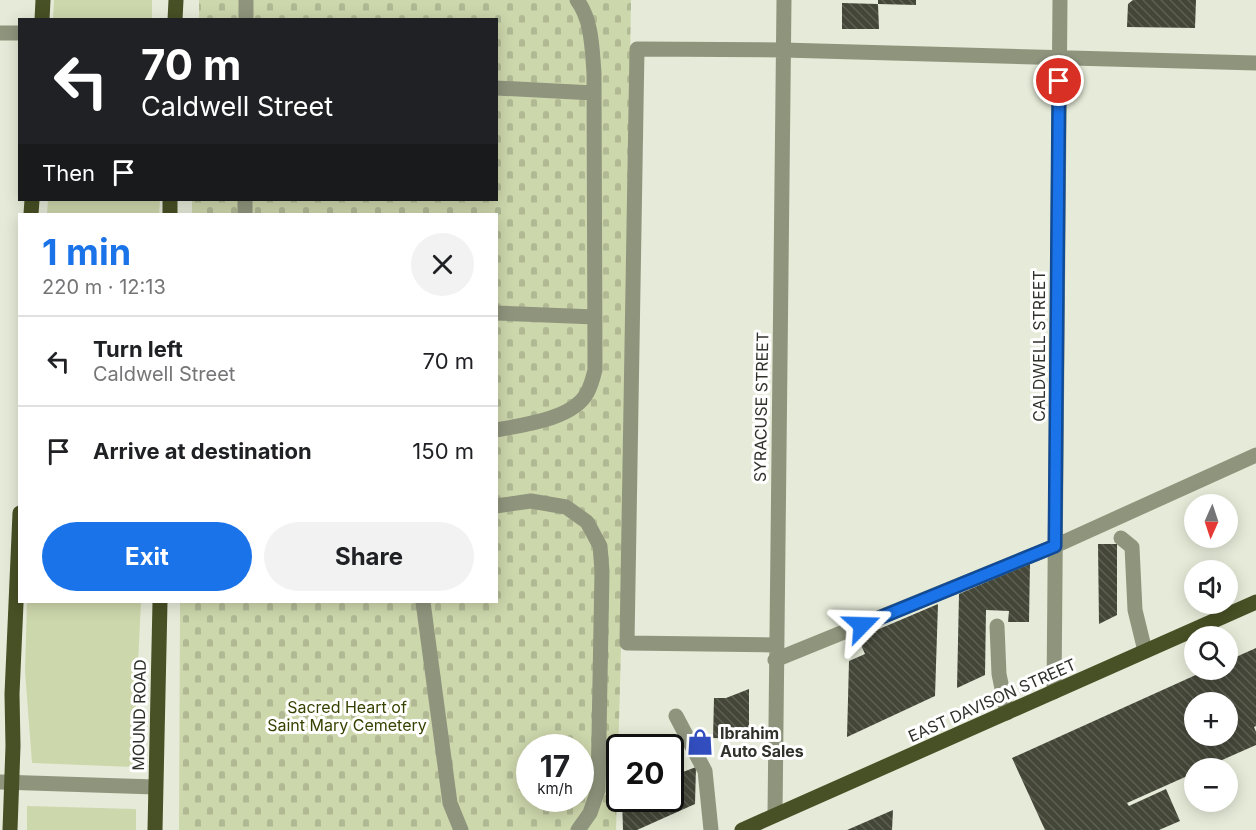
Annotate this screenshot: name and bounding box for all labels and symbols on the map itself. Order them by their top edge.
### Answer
pin [1033,55,1084,106]
street label: CALDWELL STREET [1029,270,1049,422]
street label: SYRACUSE STREET [750,332,772,482]
north arrow [1184,494,1238,548]
position arrow [830,593,894,657]
street label: EAST DAVISON STREET [905,654,1079,746]
street label: MOUND ROAD [128,659,150,771]
park label: Sacred Heart of Saint Mary Cemetery [267,697,427,735]
place label: Ibrahim Auto Sales [720,723,804,761]
shop icon: Ibrahim Auto Sales [685,727,715,757]
speed limit sign: 20 [606,734,684,812]

